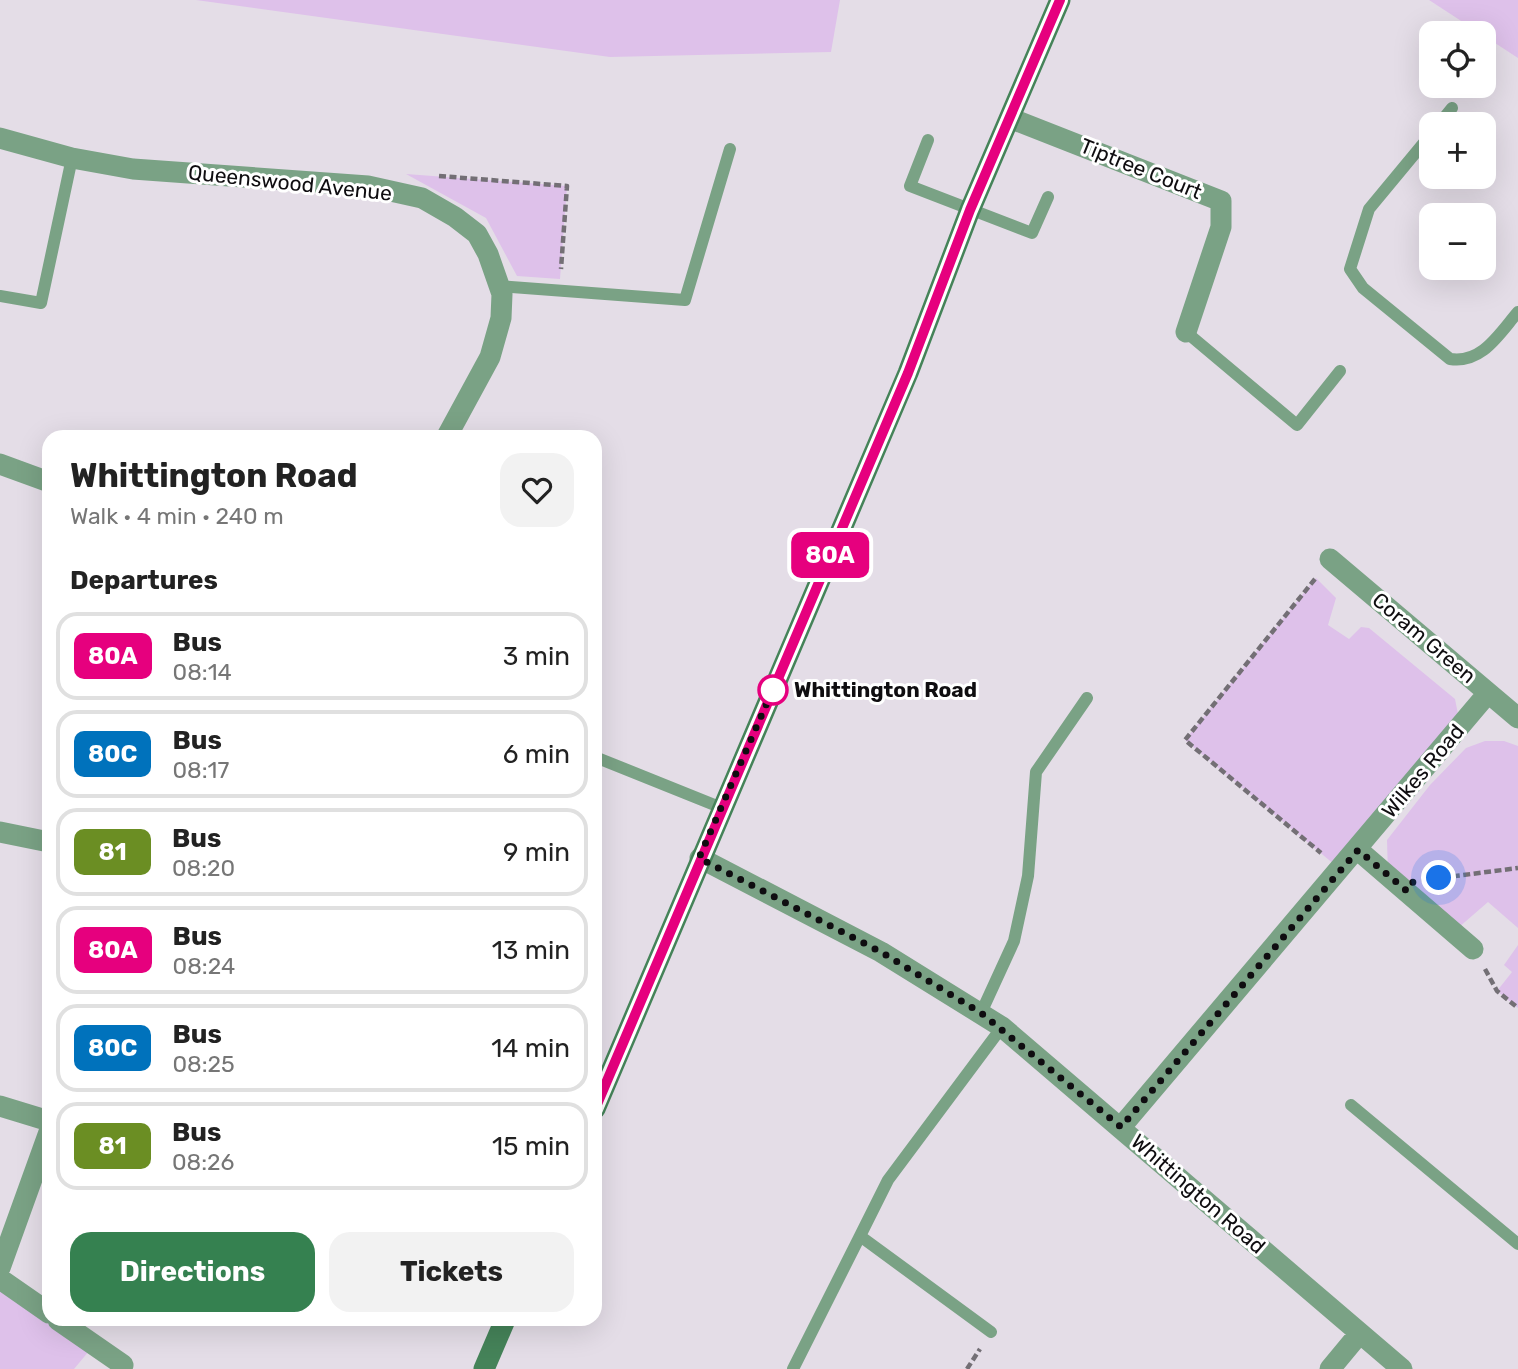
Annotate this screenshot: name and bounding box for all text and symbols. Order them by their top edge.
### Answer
map controls [1419,21,1496,280]
button: locate [1419,21,1496,98]
button: + [1419,112,1496,189]
street label: Tiptree Court [1077,133,1206,204]
street label: Queenswood Avenue [187,159,393,206]
button: − [1419,203,1496,280]
button: heart [500,453,574,527]
text: Whittington Road [70,456,358,495]
text: Walk · 4 min · 240 m [70,502,284,530]
line badge: 80A [790,532,870,578]
text: 80A [805,541,855,569]
text: Departures [70,565,218,596]
street label: Coram Green [1367,587,1481,688]
text: Bus [173,627,222,658]
text: 3 min [503,641,570,672]
text: 80A [88,642,138,670]
text: 08:14 [173,658,232,686]
marker: Whittington Road [758,675,788,705]
place label: Whittington Road [794,677,977,702]
street label: Wilkes Road [1376,719,1469,823]
text: Bus [172,725,222,756]
text: 6 min [503,739,570,770]
text: 80C [88,740,137,768]
text: 08:17 [172,756,229,784]
text: Bus [172,823,221,854]
text: 9 min [503,837,570,868]
text: 81 [98,838,127,866]
text: 08:20 [172,854,235,882]
your location [1421,860,1456,895]
text: Bus [173,921,222,952]
text: 13 min [492,935,570,966]
text: 80A [88,936,138,964]
text: 08:24 [173,952,235,980]
text: Bus [172,1019,222,1050]
text: 14 min [491,1033,570,1064]
text: 80C [88,1034,137,1062]
text: 08:25 [172,1050,235,1078]
text: Bus [172,1117,221,1148]
street label: Whittington Road [1126,1129,1270,1259]
text: 15 min [492,1131,570,1162]
text: 81 [98,1132,127,1160]
text: 08:26 [172,1148,235,1176]
button: Directions [70,1232,315,1312]
button: Tickets [329,1232,574,1312]

